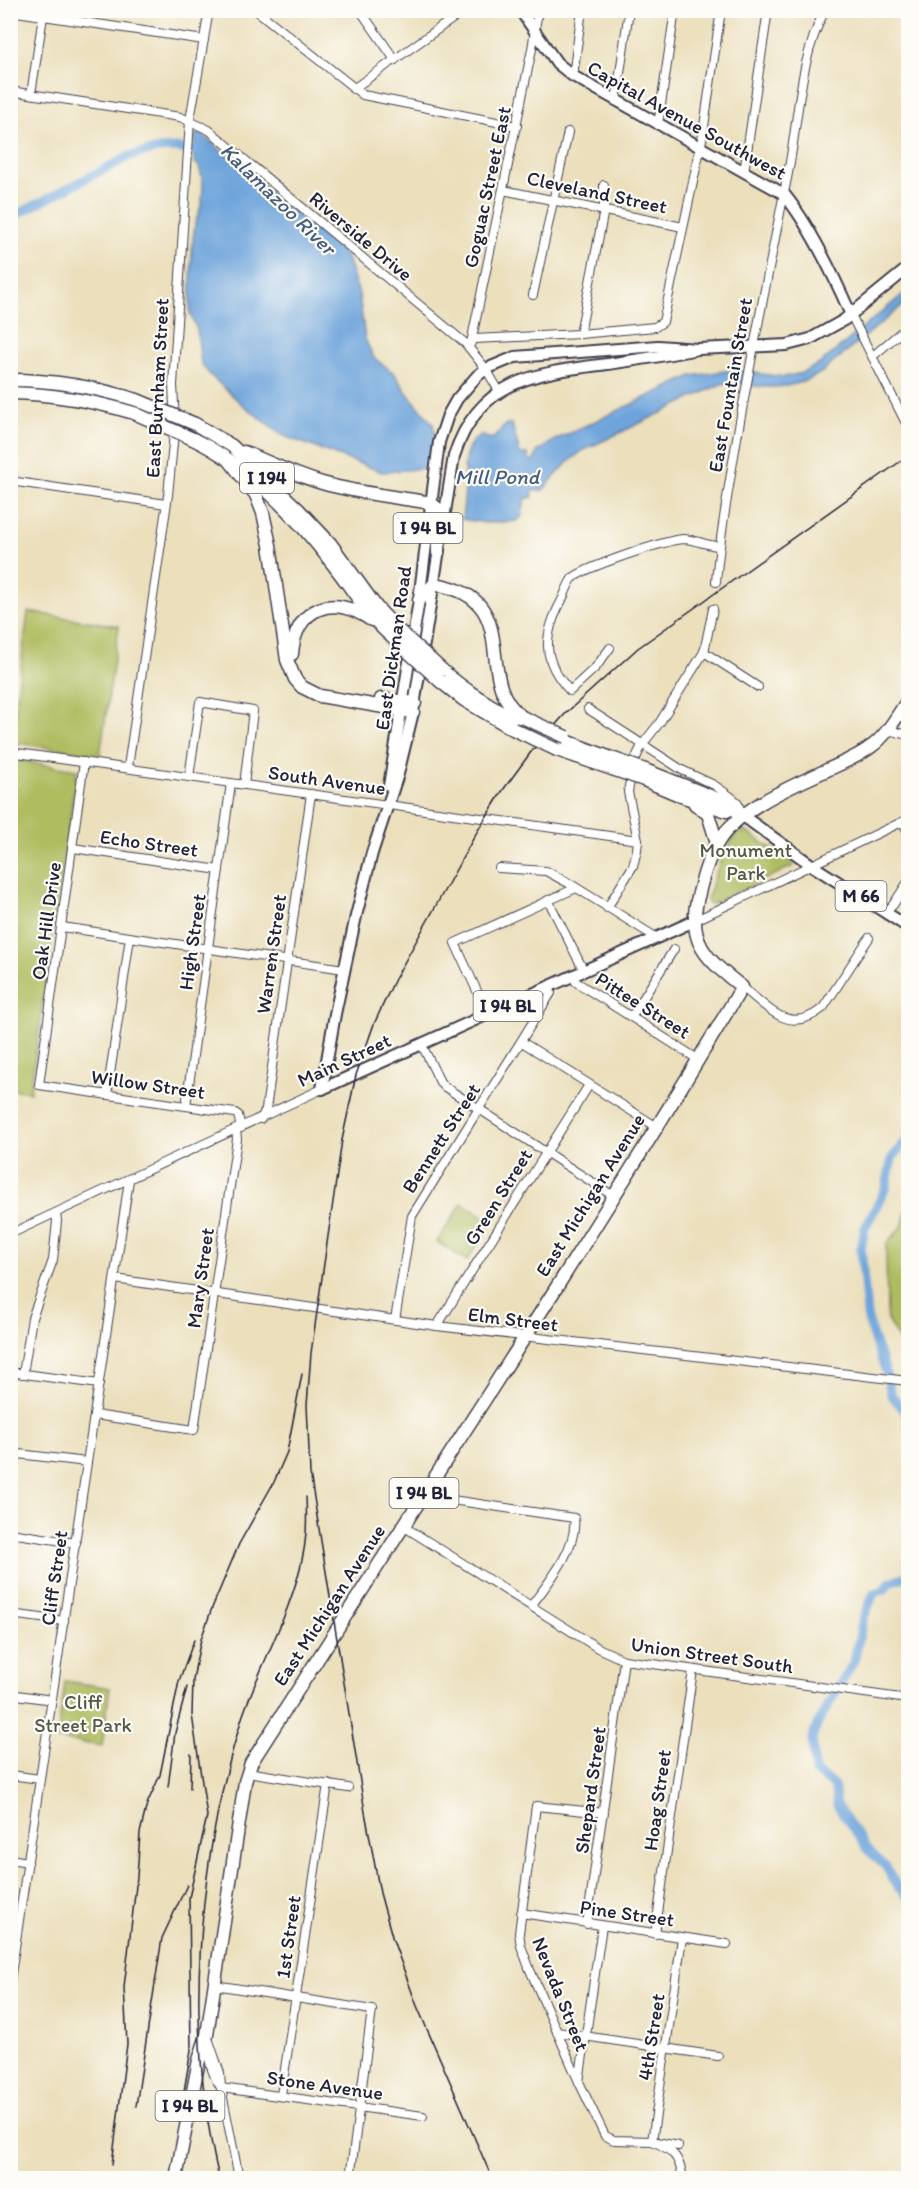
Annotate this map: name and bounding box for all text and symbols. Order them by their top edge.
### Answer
street label: Capital Avenue Southwest [583,55,791,185]
street label: Goguac Street East [458,104,516,270]
water label: Kalamazoo River [216,138,342,261]
street label: Cleveland Street [525,165,670,219]
street label: Riverside Drive [304,186,418,286]
street label: East Fountain Street [703,295,757,474]
street label: East Burnham Street [140,297,174,479]
road number: I 194 [240,463,294,493]
water label: Mill Pond [455,464,541,489]
road number: I 94 BL [394,513,462,543]
street label: East Dickman Road [370,564,416,732]
street label: South Avenue [267,760,387,800]
street label: Echo Street [98,824,200,862]
park label: Monument Park [700,838,792,885]
street label: Oak Hill Drive [26,860,66,982]
road number: M 66 [836,881,886,911]
street label: High Street [173,892,211,992]
street label: Warren Street [251,893,291,1015]
street label: Pittee Street [591,966,695,1044]
road number: I 94 BL [474,991,542,1021]
street label: Main Street [293,1028,395,1092]
street label: Willow Street [89,1064,207,1104]
street label: Bennett Street [397,1078,486,1197]
street label: East Michigan Avenue [530,1109,650,1281]
street label: Green Street [459,1144,537,1250]
street label: Mary Street [181,1226,219,1330]
street label: Elm Street [467,1302,560,1336]
road number: I 94 BL [390,1478,458,1508]
street label: East Michigan Avenue [268,1520,390,1690]
street label: Cliff Street [35,1529,73,1627]
street label: Union Street South [629,1632,795,1678]
park label: Cliff Street Park [34,1690,132,1737]
street label: Shepard Street [569,1725,611,1855]
street label: Hoag Street [638,1748,676,1852]
street label: 1st Street [270,1894,306,1980]
street label: Pine Street [578,1894,676,1932]
street label: Nevada Street [527,1933,595,2055]
street label: 4th Street [632,1991,670,2082]
street label: Stone Avenue [265,2065,385,2105]
road number: I 94 BL [156,2091,225,2121]

